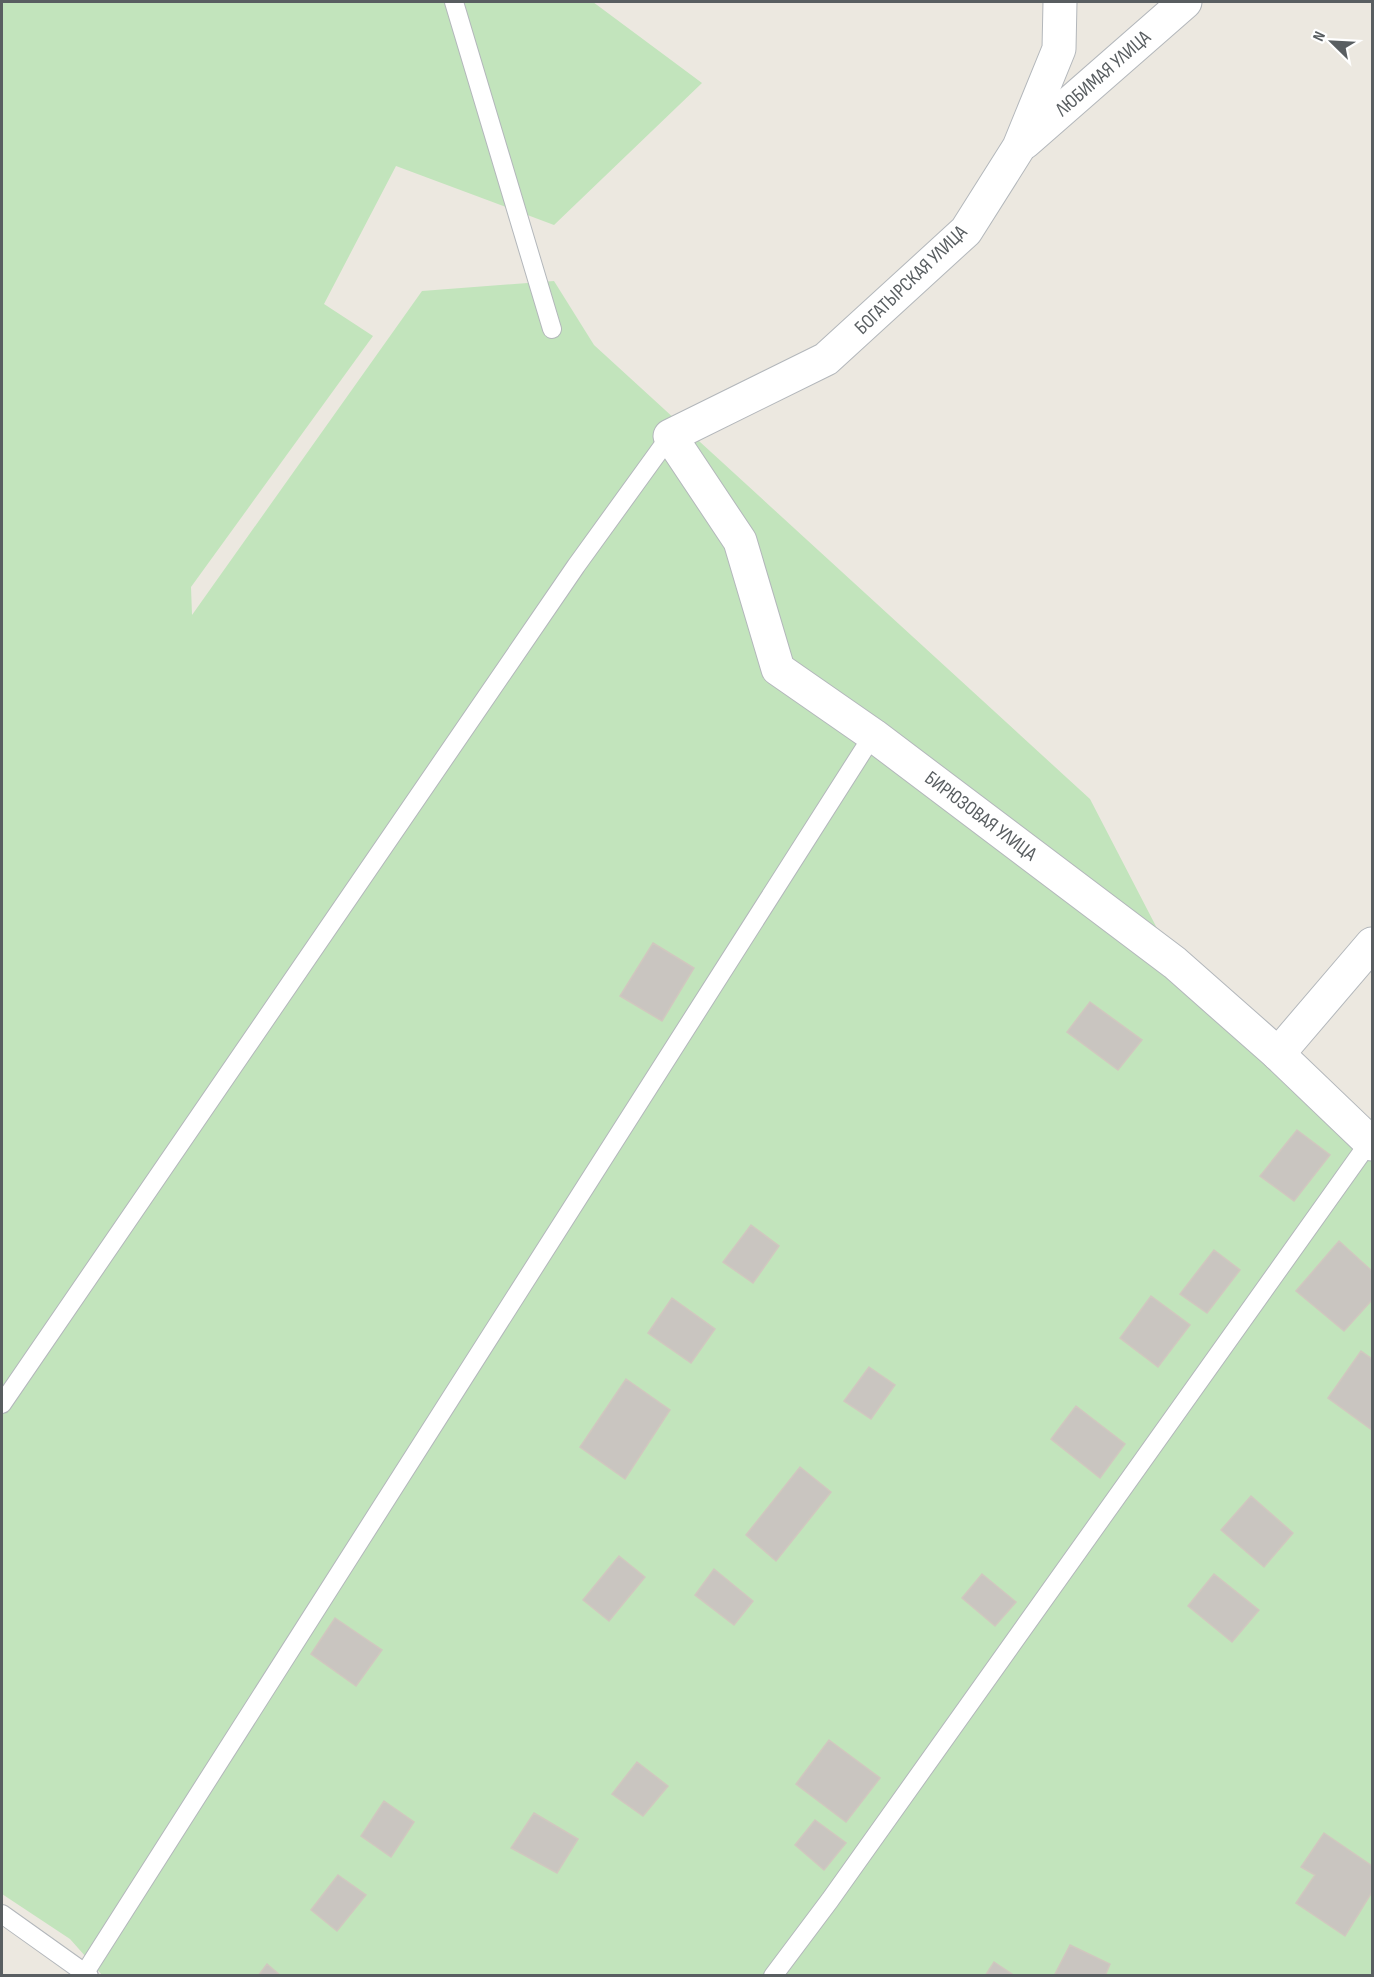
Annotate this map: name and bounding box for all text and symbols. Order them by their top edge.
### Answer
north arrow [1302,12,1362,72]
street label: ЛЮБИМАЯ УЛИЦА [1050,25,1156,122]
text: N [1309,29,1330,44]
street label: БОГАТЫРСКАЯ УЛИЦА [850,220,972,340]
street label: БИРЮЗОВАЯ УЛИЦА [920,766,1042,866]

